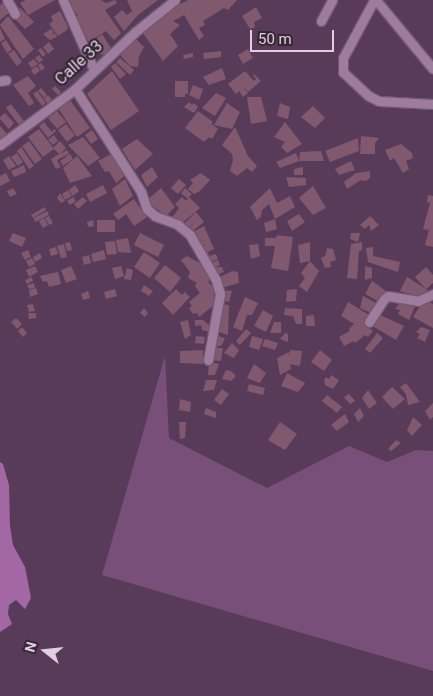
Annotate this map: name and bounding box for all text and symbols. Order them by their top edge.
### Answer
scale bar [253,20,337,52]
text: 50 m [258,30,292,48]
street label: Calle 33 [51,37,107,89]
north arrow [20,626,70,676]
text: N [22,640,40,654]

